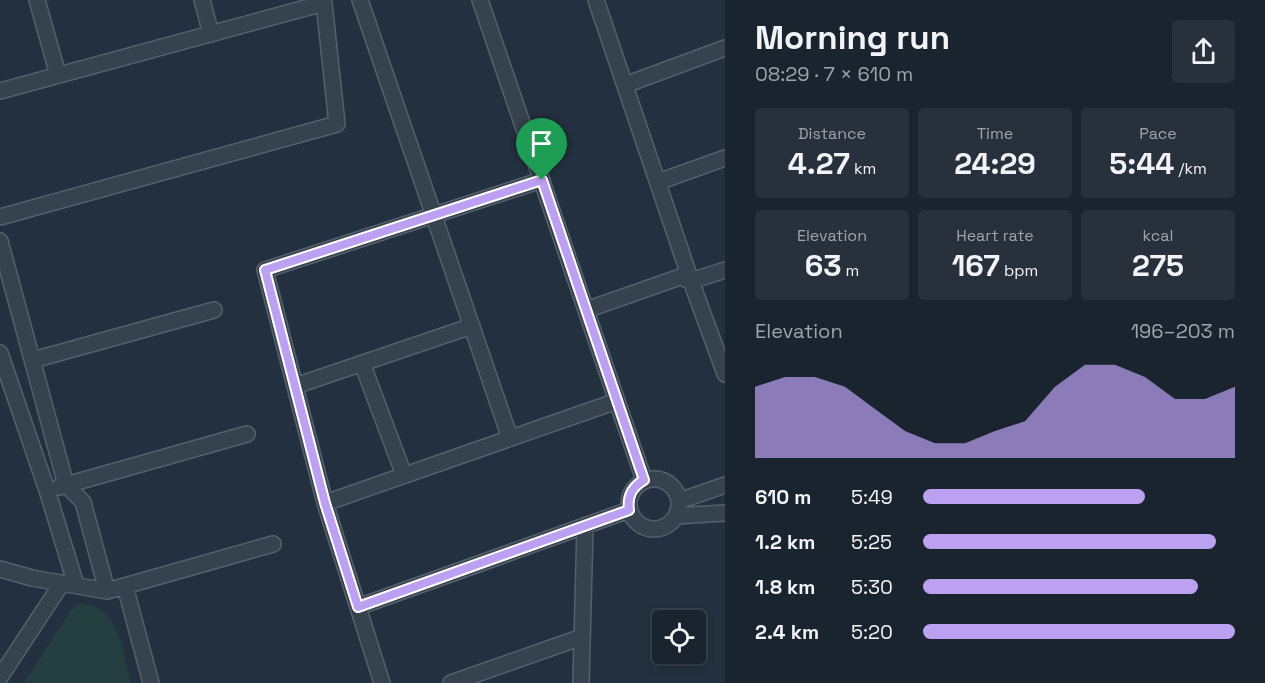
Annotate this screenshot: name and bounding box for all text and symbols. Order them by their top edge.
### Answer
text: Morning run [755,17,950,59]
button: share [1172,20,1235,83]
text: 08:29 · 7 × 610 m [755,61,913,87]
pin [516,118,567,180]
text: Distance [798,123,866,144]
text: Time [977,123,1013,144]
text: Pace [1139,123,1177,144]
icon: arrive [525,127,558,160]
text: 4.27 [788,144,850,183]
text: 24:29 [954,144,1036,183]
text: 5:44 [1109,144,1174,183]
text: km [850,158,876,179]
text: /km [1174,158,1207,179]
text: Elevation [797,225,867,246]
text: Heart rate [956,225,1034,246]
text: kcal [1143,225,1173,246]
text: 63 [805,246,841,285]
text: 167 [952,246,1000,285]
text: 275 [1132,246,1184,285]
text: m [841,260,859,281]
text: bpm [1000,260,1038,281]
text: Elevation [755,318,843,344]
text: 196–203 m [1131,318,1235,344]
text: 610 m [755,484,811,510]
text: 5:49 [851,484,893,510]
text: 1.2 km [755,529,815,555]
text: 5:25 [851,529,892,555]
text: 1.8 km [755,574,815,600]
text: 5:30 [851,574,893,600]
map controls [652,610,706,664]
button: locate [652,610,706,664]
text: 2.4 km [755,619,819,645]
text: 5:20 [851,619,893,645]

